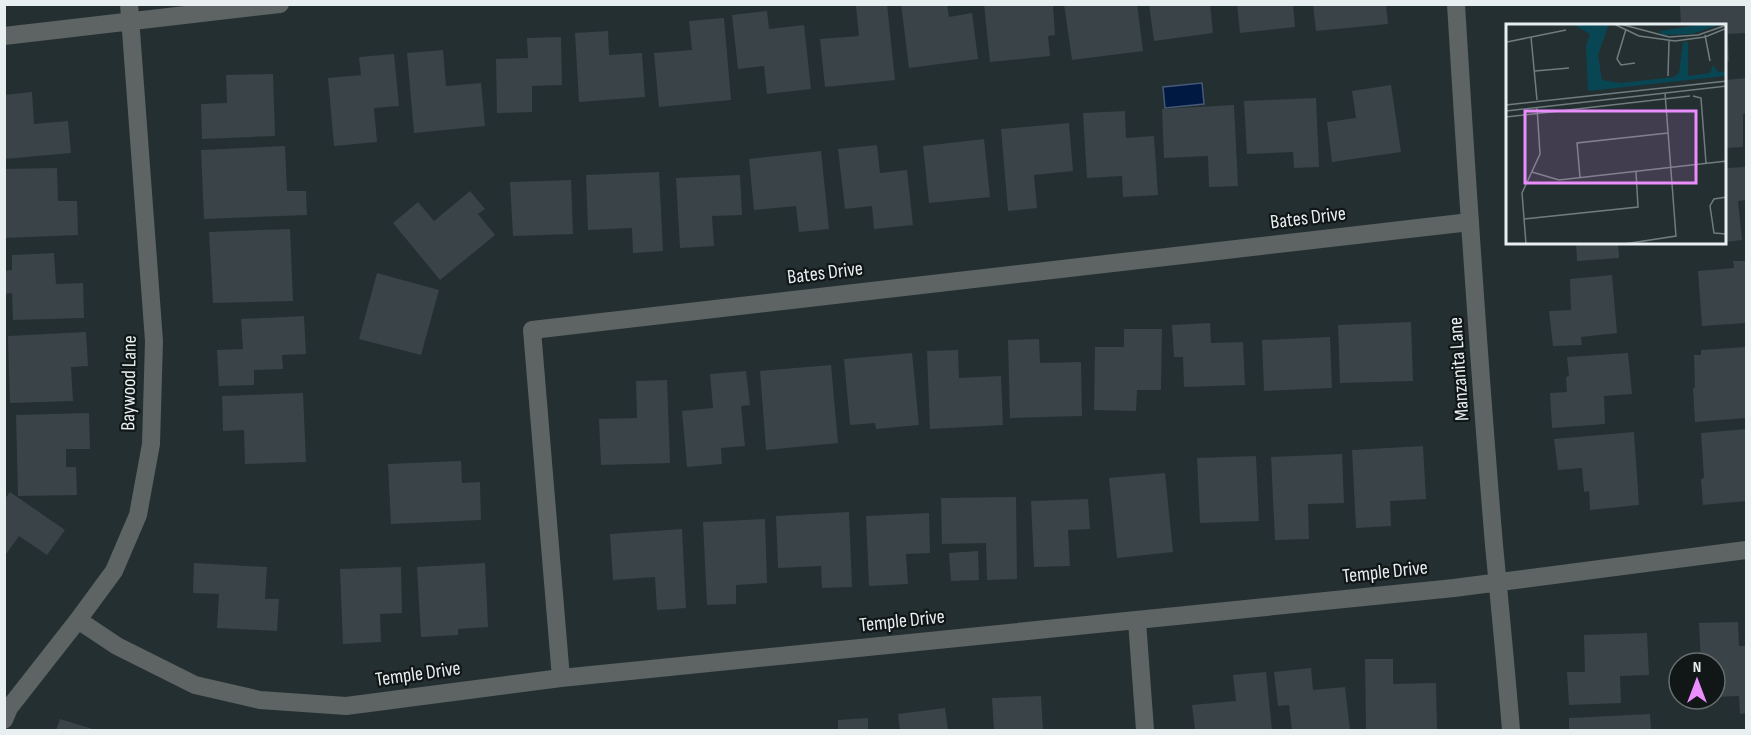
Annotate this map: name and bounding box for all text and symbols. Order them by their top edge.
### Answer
inset map [1506,24,1727,244]
street label: Bates Drive [1269,201,1347,235]
street label: Bates Drive [786,256,864,290]
street label: Manzanita Lane [1443,316,1475,422]
street label: Baywood Lane [116,335,142,431]
street label: Temple Drive [1341,556,1429,588]
street label: Temple Drive [858,605,946,637]
north arrow [1667,651,1727,711]
street label: Temple Drive [374,656,462,692]
text: N [1693,658,1701,677]

